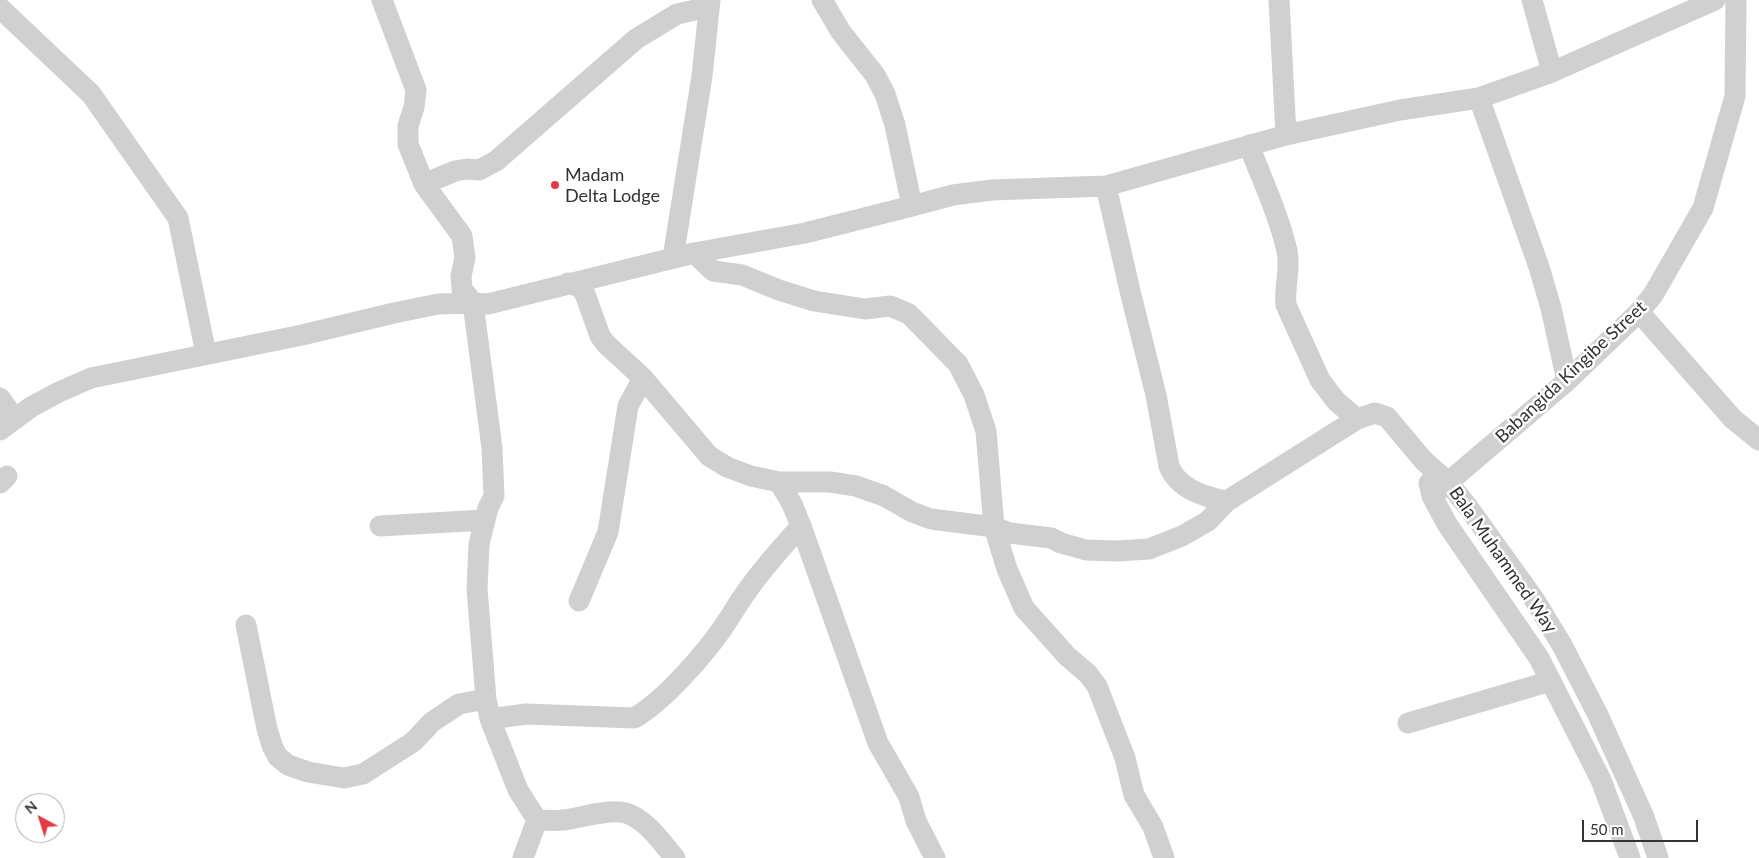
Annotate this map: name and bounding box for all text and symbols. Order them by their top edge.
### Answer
place label: Madam Delta Lodge [565,164,660,206]
marker: Madam Delta Lodge [549,179,561,191]
street label: Babangida Kingibe Street [1491,296,1651,448]
street label: Bala Muhammed Way [1444,483,1562,637]
north arrow [15,793,65,843]
text: N [21,797,40,817]
scale bar [1584,810,1700,842]
text: 50 m [1590,820,1624,838]

